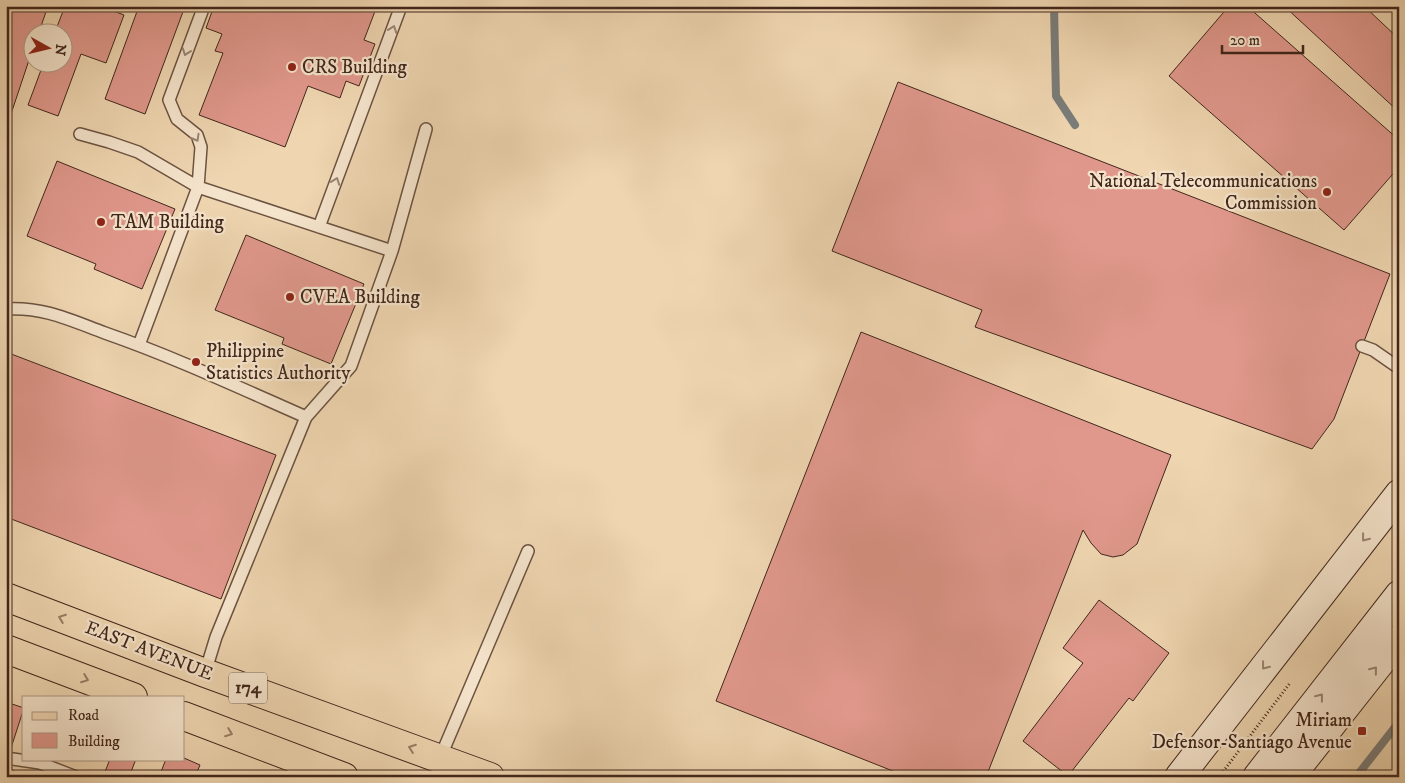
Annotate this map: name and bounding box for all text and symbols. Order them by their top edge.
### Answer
north arrow [22,22,72,72]
scale bar [1222,22,1304,54]
one-way arrow [387,25,397,34]
text: 20 m [1230,31,1260,50]
text: N [50,43,70,57]
one-way arrow [182,47,193,56]
place label: CRS Building [302,56,407,79]
marker: CRS Building [286,61,298,73]
one-way arrow [190,133,200,142]
place label: National Telecommunications Commission [1089,170,1317,215]
one-way arrow [330,177,340,186]
marker: National Telecommunications Commission [1321,186,1333,198]
place label: TAM Building [111,211,225,234]
marker: TAM Building [95,216,107,228]
place label: CVEA Building [300,286,420,309]
marker: CVEA Building [284,291,296,303]
place label: Philippine Statistics Authority [206,340,351,385]
marker: Philippine Statistics Authority [190,356,202,368]
one-way arrow [1362,532,1370,541]
one-way arrow [59,614,67,624]
street label: EAST AVENUE [82,616,216,686]
one-way arrow [1262,660,1270,669]
one-way arrow [1369,667,1377,676]
road number: 174 [229,672,267,704]
one-way arrow [80,673,88,683]
one-way arrow [1314,694,1322,703]
legend [22,696,185,760]
text: Road [68,706,100,725]
place label: Miriam Defensor-Santiago Avenue [1152,709,1352,754]
marker: Miriam Defensor-Santiago Avenue [1356,725,1368,737]
one-way arrow [224,727,233,737]
text: Building [68,732,120,751]
one-way arrow [408,744,417,754]

